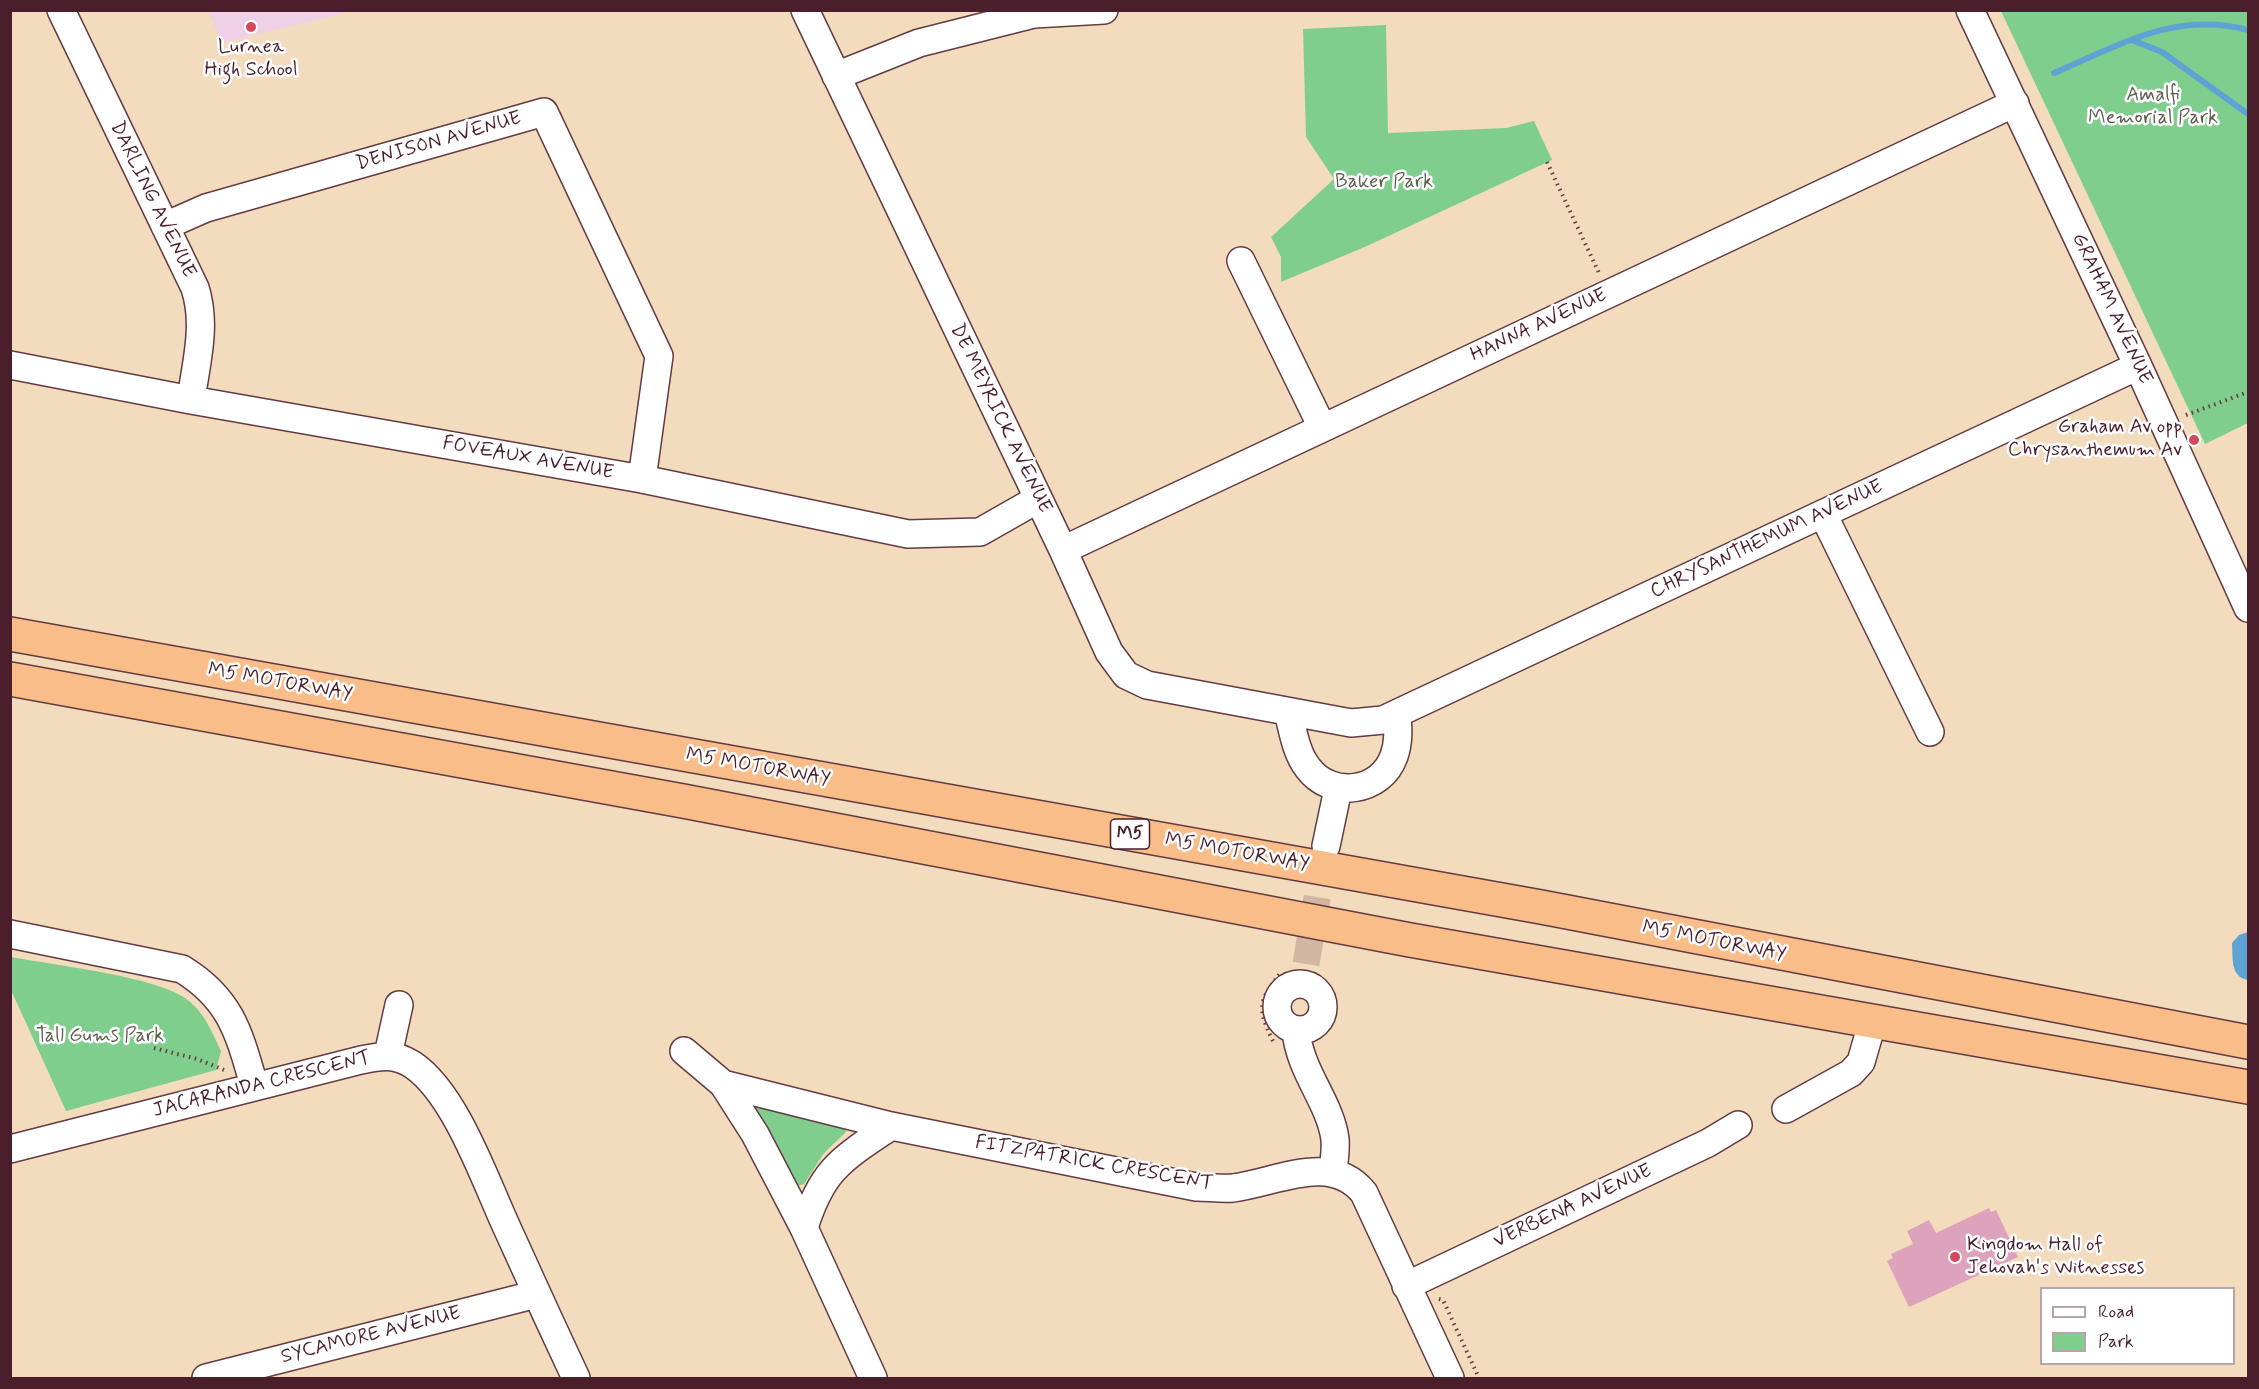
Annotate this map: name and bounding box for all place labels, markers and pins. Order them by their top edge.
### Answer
marker: Lurnea High School [244,20,258,34]
place label: Lurnea High School [204,36,298,83]
place label: Graham Av opp Chrysanthemum Av [2008,416,2182,463]
marker: Graham Av opp Chrysanthemum Av [2187,433,2201,447]
place label: Kingdom Hall of Jehovah's Witnesses [1967,1234,2144,1281]
marker: Kingdom Hall of Jehovah's Witnesses [1948,1250,1962,1264]

